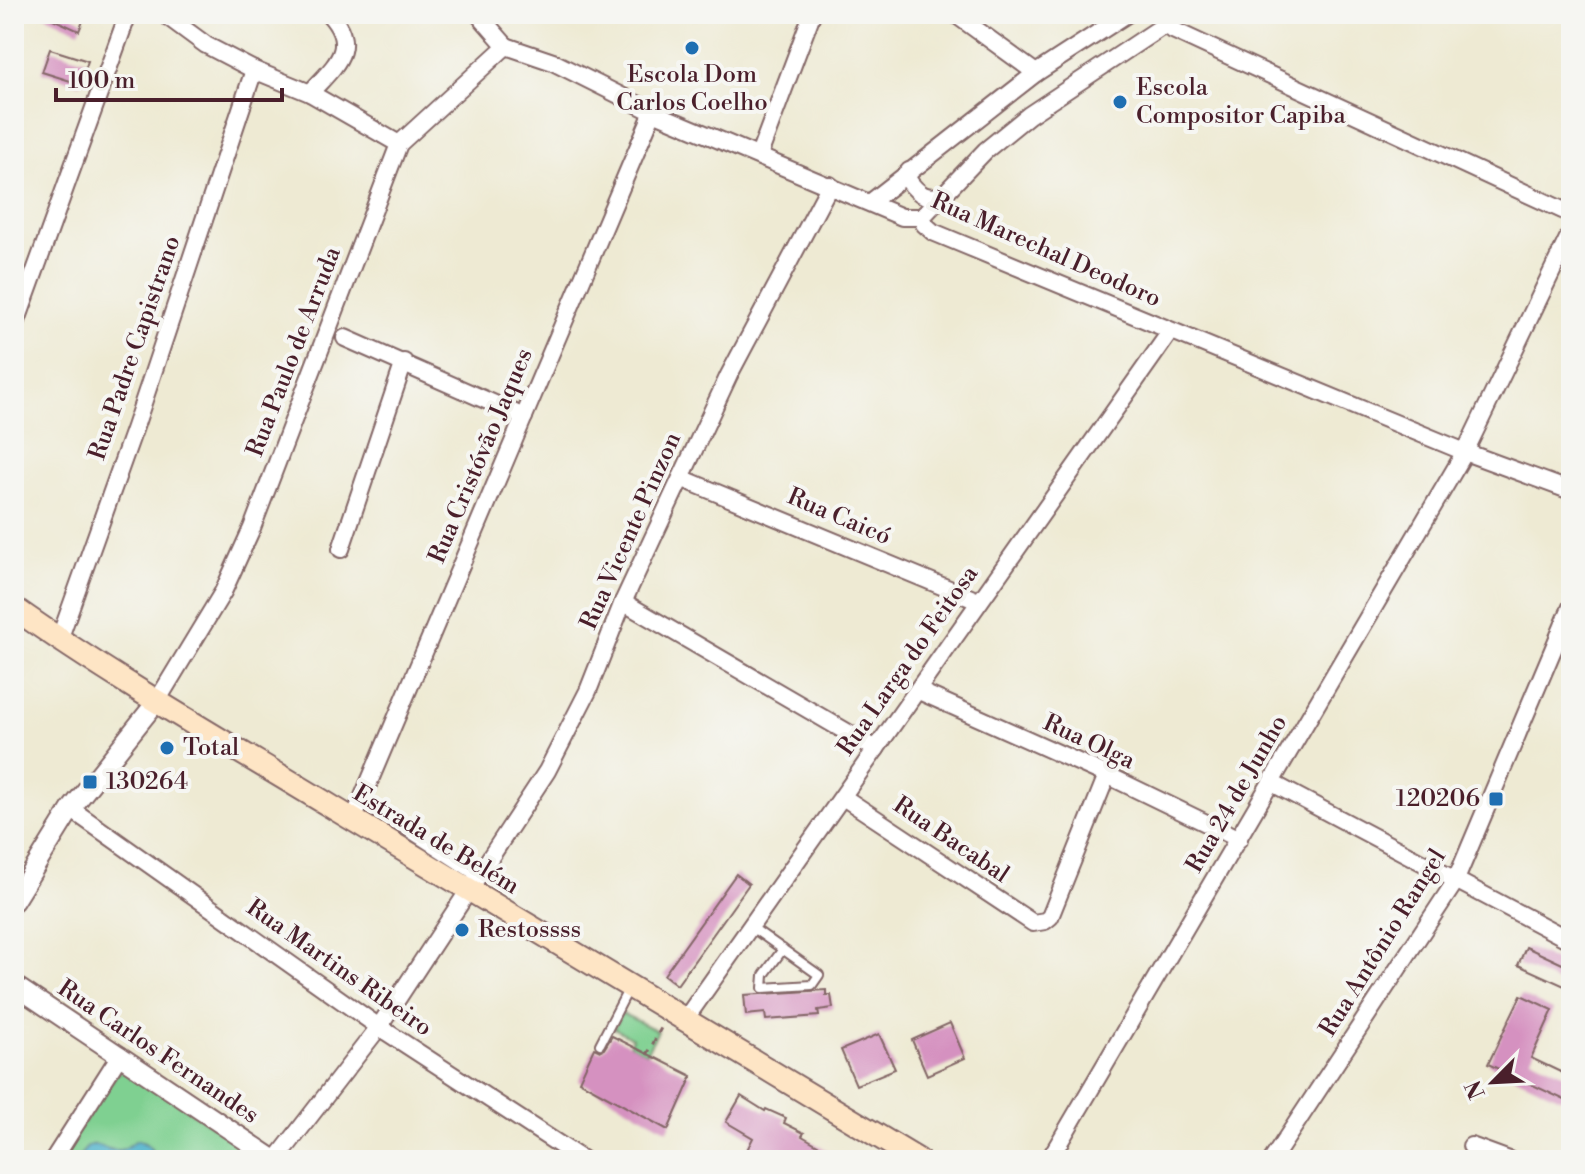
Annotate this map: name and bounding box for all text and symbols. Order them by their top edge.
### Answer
marker: Escola Dom Carlos Coelho [683,39,701,57]
scale bar [56,52,282,102]
place label: Escola Dom Carlos Coelho [616,60,768,118]
text: 100 m [68,66,135,96]
place label: Escola Compositor Capiba [1136,73,1347,131]
marker: Escola Compositor Capiba [1111,93,1129,111]
street label: Rua Marechal Deodoro [926,186,1166,314]
street label: Rua Padre Capistrano [83,232,187,464]
street label: Rua Paulo de Arruda [240,242,348,461]
street label: Rua Cristóvão Jaques [422,344,540,568]
street label: Rua Vicente Pinzon [574,428,688,634]
street label: Rua Caicó [783,482,895,552]
street label: Rua Larga do Feitosa [831,559,985,762]
street label: Rua Olga [1038,708,1140,777]
street label: Rua 24 de Junho [1180,710,1294,878]
place label: Total [183,733,239,763]
marker: Total [158,739,176,757]
place label: 130264 [106,767,188,797]
marker: 130264 [81,773,99,791]
street label: Estrada de Belém [347,779,525,901]
place label: 120206 [1396,784,1480,814]
street label: Rua Bacabal [887,790,1015,890]
marker: 120206 [1487,790,1505,808]
street label: Rua Antônio Rangel [1313,844,1453,1042]
street label: Rua Martins Ribeiro [240,893,438,1043]
place label: Restossss [478,915,581,945]
marker: Restossss [453,921,471,939]
street label: Rua Carlos Fernandes [52,974,264,1130]
north arrow [1453,1042,1533,1122]
text: N [1460,1076,1492,1103]

